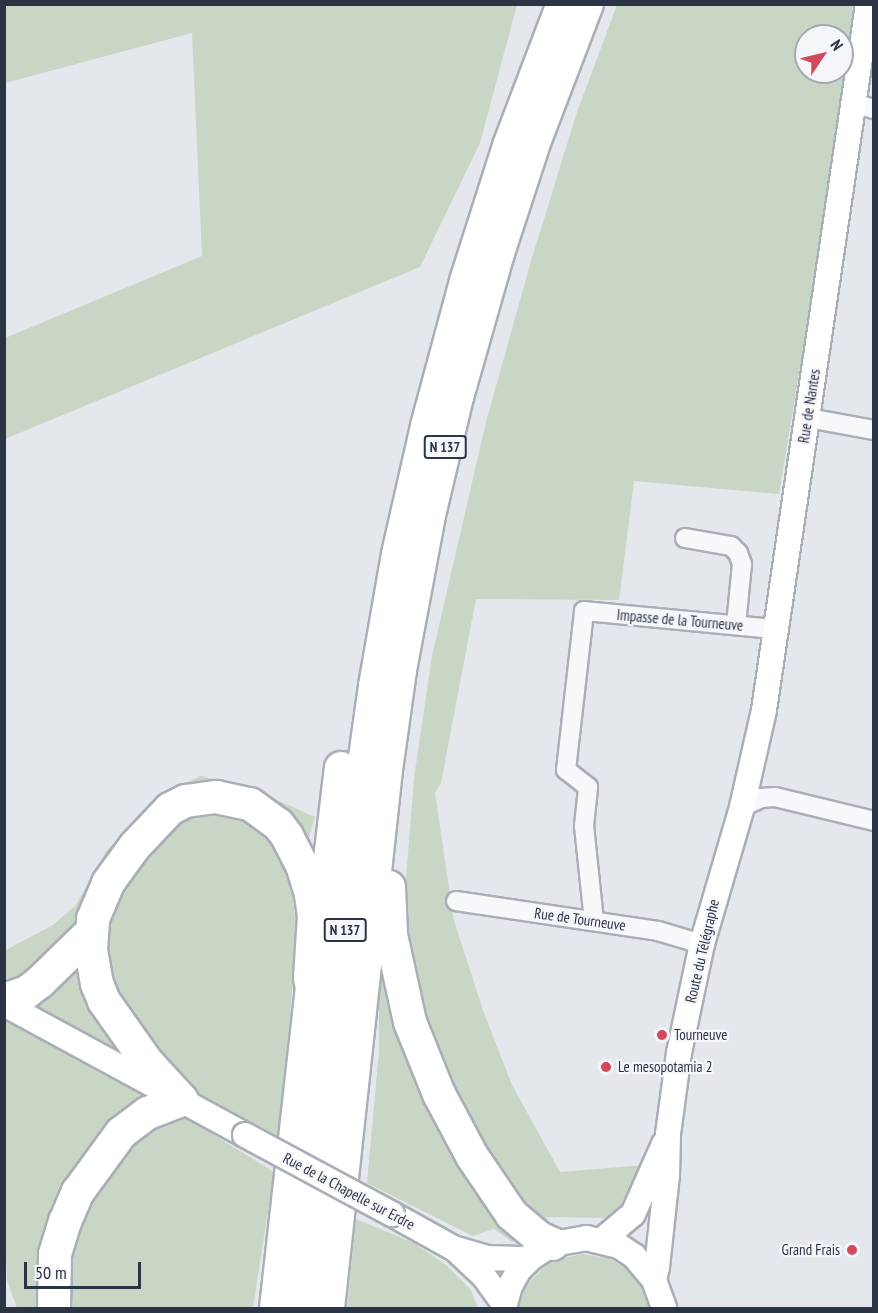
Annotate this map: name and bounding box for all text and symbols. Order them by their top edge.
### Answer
north arrow [794,24,854,84]
text: N [826,36,848,54]
street label: Rue de Nantes [794,368,824,444]
road number: N 137 [422,436,468,458]
street label: Impasse de la Tourneuve [616,605,744,635]
street label: Route du Télégraphe [681,897,723,1005]
street label: Rue de Tourneuve [533,904,627,934]
road number: N 137 [322,919,368,941]
place label: Tourneuve [674,1026,728,1044]
marker: Tourneuve [655,1028,669,1042]
place label: Le mesopotamia 2 [618,1058,713,1076]
marker: Le mesopotamia 2 [599,1060,613,1074]
street label: Rue de la Chapelle sur Erdre [280,1149,418,1233]
place label: Grand Frais [782,1241,840,1259]
marker: Grand Frais [845,1243,859,1257]
scale bar [27,1250,144,1288]
text: 50 m [35,1261,67,1284]

